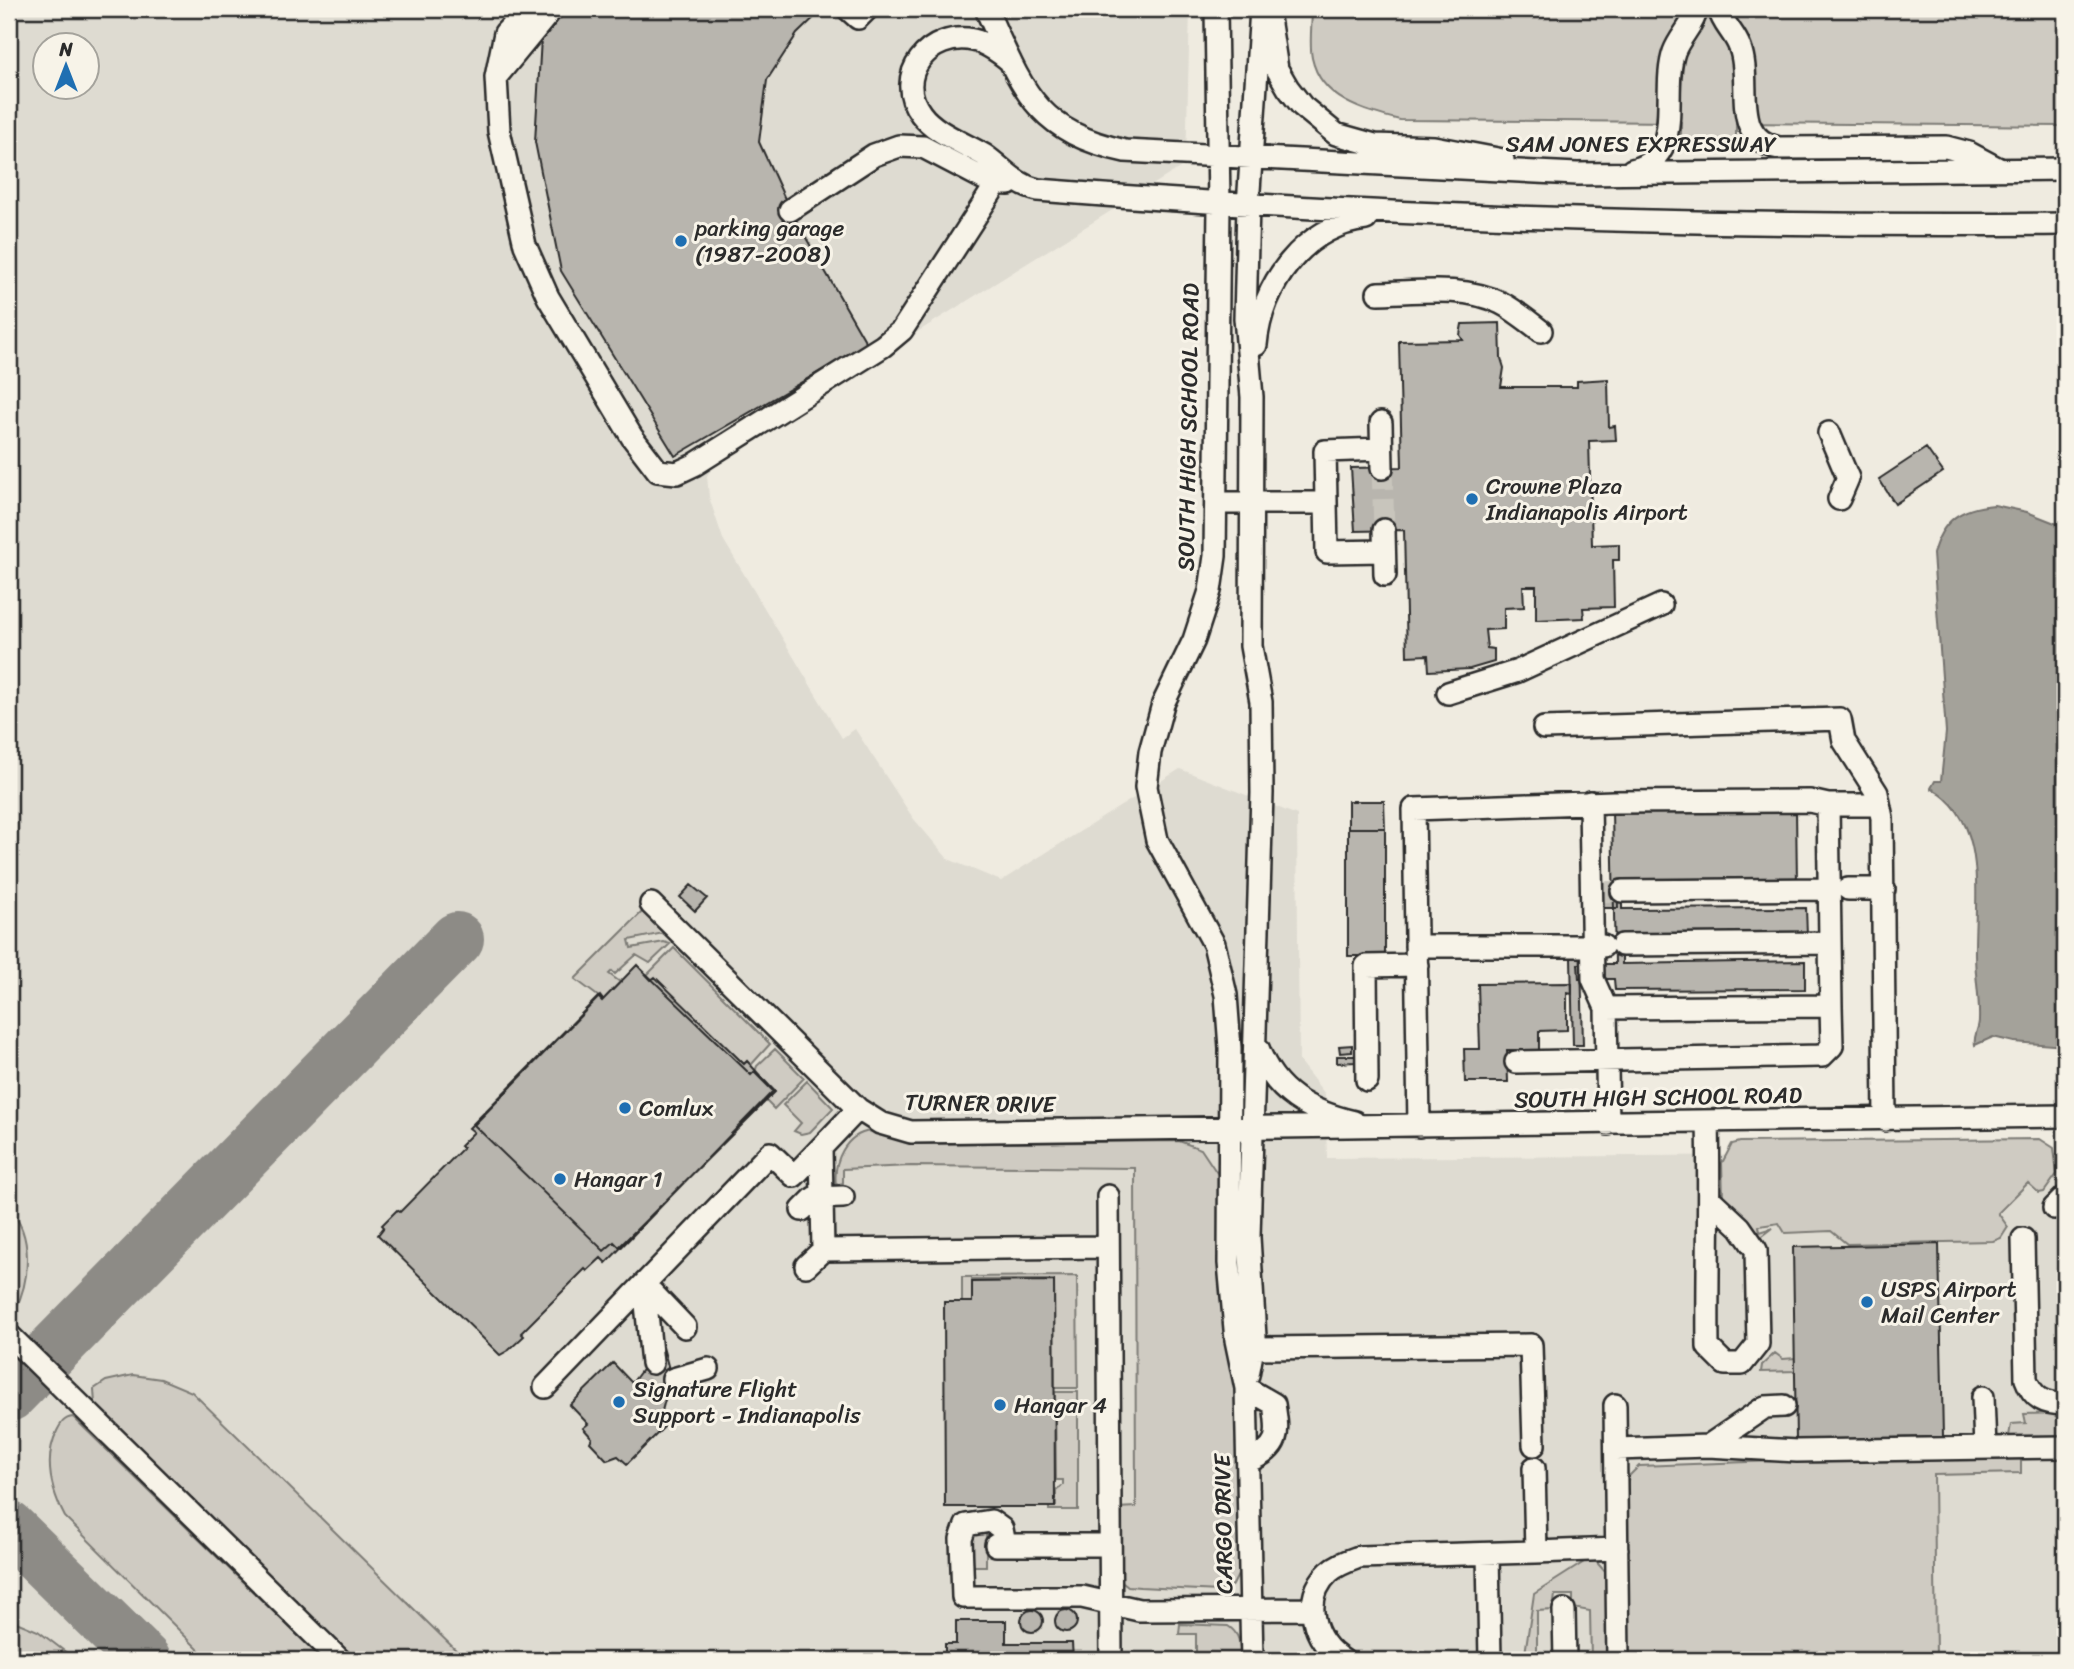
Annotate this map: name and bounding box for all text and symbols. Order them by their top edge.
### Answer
north arrow [32,32,102,102]
text: N [58,33,73,66]
street label: SAM JONES EXPRESSWAY [1505,124,1777,165]
place label: parking garage (1987-2008) [694,208,844,275]
marker: parking garage (1987-2008) [673,233,689,249]
street label: SOUTH HIGH SCHOOL ROAD [1165,282,1212,571]
place label: Crowne Plaza Indianapolis Airport [1485,466,1688,533]
marker: Crowne Plaza Indianapolis Airport [1464,491,1480,507]
street label: SOUTH HIGH SCHOOL ROAD [1514,1074,1803,1121]
street label: TURNER DRIVE [905,1082,1057,1125]
place label: Comlux [639,1088,714,1129]
marker: Comlux [617,1100,633,1116]
place label: Hangar 1 [574,1159,663,1200]
marker: Hangar 1 [552,1171,568,1187]
place label: USPS Airport Mail Center [1881,1269,2016,1336]
marker: USPS Airport Mail Center [1859,1294,1875,1310]
place label: Signature Flight Support - Indianapolis [633,1369,861,1436]
place label: Hangar 4 [1014,1385,1107,1426]
marker: Signature Flight Support - Indianapolis [611,1394,627,1410]
marker: Hangar 4 [992,1397,1008,1413]
street label: CARGO DRIVE [1202,1452,1245,1594]

